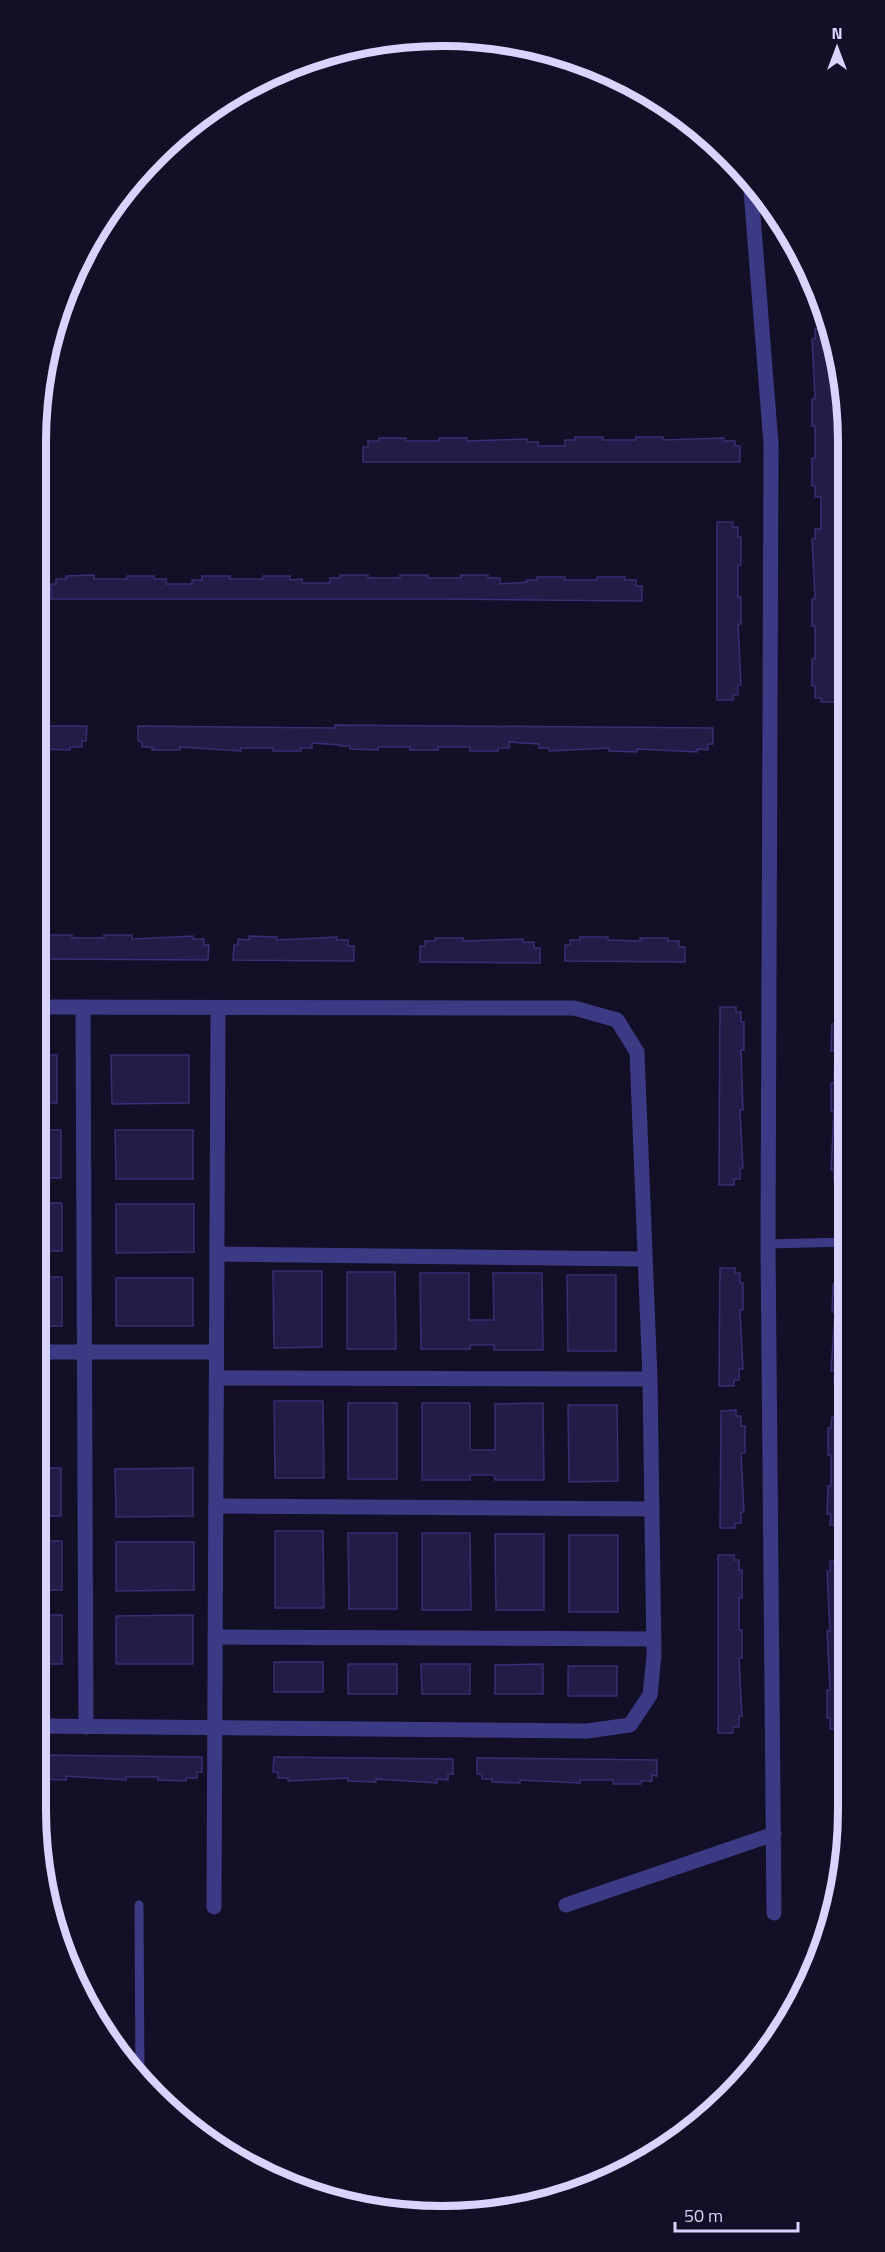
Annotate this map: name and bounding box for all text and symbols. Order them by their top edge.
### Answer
north arrow [807,18,867,78]
text: N [831,21,843,45]
scale bar [675,2195,798,2233]
text: 50 m [684,2202,723,2229]

